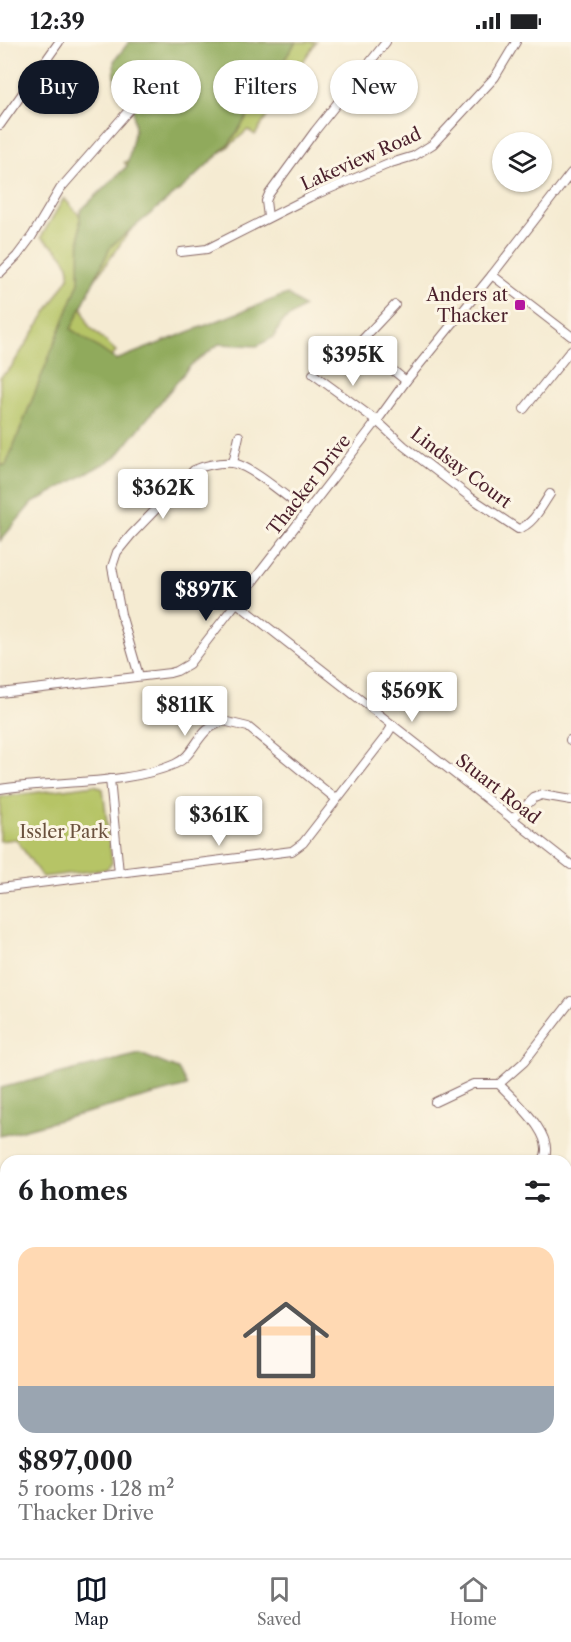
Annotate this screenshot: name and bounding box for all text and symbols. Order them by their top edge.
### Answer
text: 12:39 [30,8,85,35]
chip: Buy [18,60,99,114]
chip: Rent [111,60,201,114]
chip: Filters [213,60,318,114]
chip: New [330,60,418,114]
street label: Lakeview Road [297,123,425,195]
map controls [492,132,552,192]
button: layers [492,132,552,192]
place label: Anders at Thacker [425,284,509,327]
marker: Anders at Thacker [513,298,527,312]
pin: $395K [311,336,395,387]
text: $395K [322,343,384,367]
street label: Lindsay Court [406,423,516,513]
street label: Thacker Drive [263,430,355,540]
pin: $362K [121,469,205,520]
text: $362K [132,476,194,500]
pin: $897K [164,571,248,622]
text: $897K [175,578,237,602]
pin: $569K [370,672,454,723]
text: $569K [381,679,443,703]
pin: $811K [143,686,227,737]
text: $811K [156,693,214,717]
street label: Stuart Road [451,749,545,829]
pin: $361K [177,796,261,847]
text: $361K [189,803,249,827]
park label: Issler Park [20,821,110,843]
text: 6 homes [18,1175,128,1207]
icon: filters [521,1175,554,1208]
icon: home [232,1286,340,1394]
text: $897,000 [18,1445,133,1477]
text: 5 rooms · 128 m² [18,1477,174,1501]
text: Thacker Drive [18,1501,154,1525]
tab: Map [74,1573,109,1629]
tab: Saved [257,1573,301,1629]
tab: Home [450,1573,497,1629]

